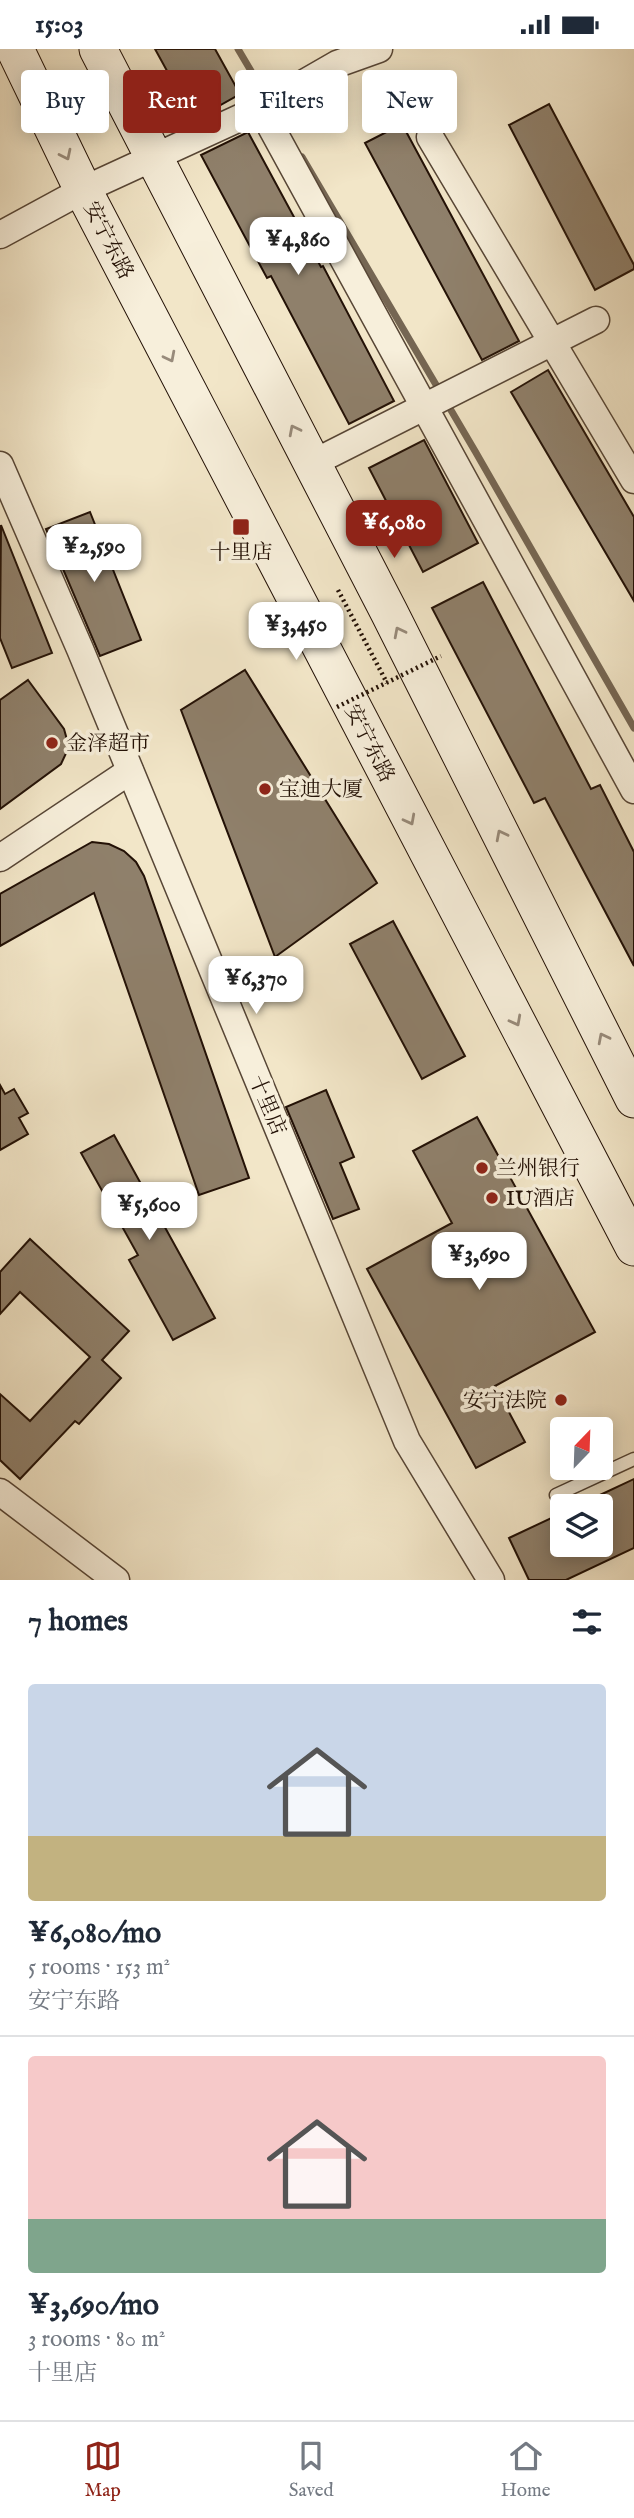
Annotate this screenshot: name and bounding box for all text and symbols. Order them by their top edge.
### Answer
text: 15:03 [35,8,83,41]
chip: Buy [21,70,109,133]
chip: Rent [123,70,221,133]
chip: Filters [235,70,348,133]
chip: New [362,70,457,133]
one-way arrow [57,148,71,160]
street label: 安宁东路 [77,197,139,284]
pin: ¥4,860 [241,217,355,277]
text: ¥4,860 [266,225,330,254]
one-way arrow [161,350,175,362]
one-way arrow [289,425,303,437]
pin: ¥6,080 [337,501,451,560]
text: ¥6,080 [362,508,426,537]
marker: 十里店 [231,517,251,537]
pin: ¥2,590 [37,525,151,584]
text: ¥2,590 [62,532,126,561]
place label: 十里店 [210,540,273,567]
pin: ¥3,450 [239,603,353,662]
text: ¥3,450 [265,610,327,639]
one-way arrow [394,627,408,639]
street label: 安宁东路 [338,700,400,787]
place label: 金泽超市 [66,731,150,758]
marker: 金泽超市 [44,735,60,751]
place label: 宝迪大厦 [279,777,363,804]
marker: 宝迪大厦 [257,781,273,797]
one-way arrow [402,813,415,825]
one-way arrow [496,830,510,842]
pin: ¥6,370 [199,957,313,1016]
text: ¥6,370 [224,964,288,993]
one-way arrow [507,1014,521,1026]
one-way arrow [598,1033,612,1045]
street label: 十里店 [242,1071,291,1140]
place label: 兰州银行 [496,1156,580,1183]
marker: 兰州银行 [474,1160,490,1176]
pin: ¥5,600 [92,1183,206,1242]
place label: IU酒店 [506,1186,575,1213]
text: ¥5,600 [117,1190,181,1219]
marker: IU酒店 [484,1190,500,1206]
pin: ¥3,690 [422,1233,536,1292]
text: ¥3,690 [448,1240,510,1269]
place label: 安宁法院 [463,1388,547,1415]
marker: 安宁法院 [553,1392,569,1408]
north arrow [550,1417,612,1481]
map controls [550,1417,613,1557]
button: layers [550,1494,613,1557]
text: 7 homes [28,1603,128,1641]
icon: filters [568,1603,606,1641]
icon: home [254,1729,380,1855]
text: ¥6,080/mo [28,1915,161,1953]
text: 5 rooms · 153 m² [28,1953,170,1982]
text: 安宁东路 [28,1987,120,2016]
icon: home [254,2101,380,2227]
text: ¥3,690/mo [28,2287,159,2325]
text: 3 rooms · 80 m² [28,2325,165,2354]
text: 十里店 [28,2359,97,2388]
tab: Map [84,2437,122,2503]
tab: Saved [289,2437,334,2503]
tab: Home [501,2437,550,2503]

